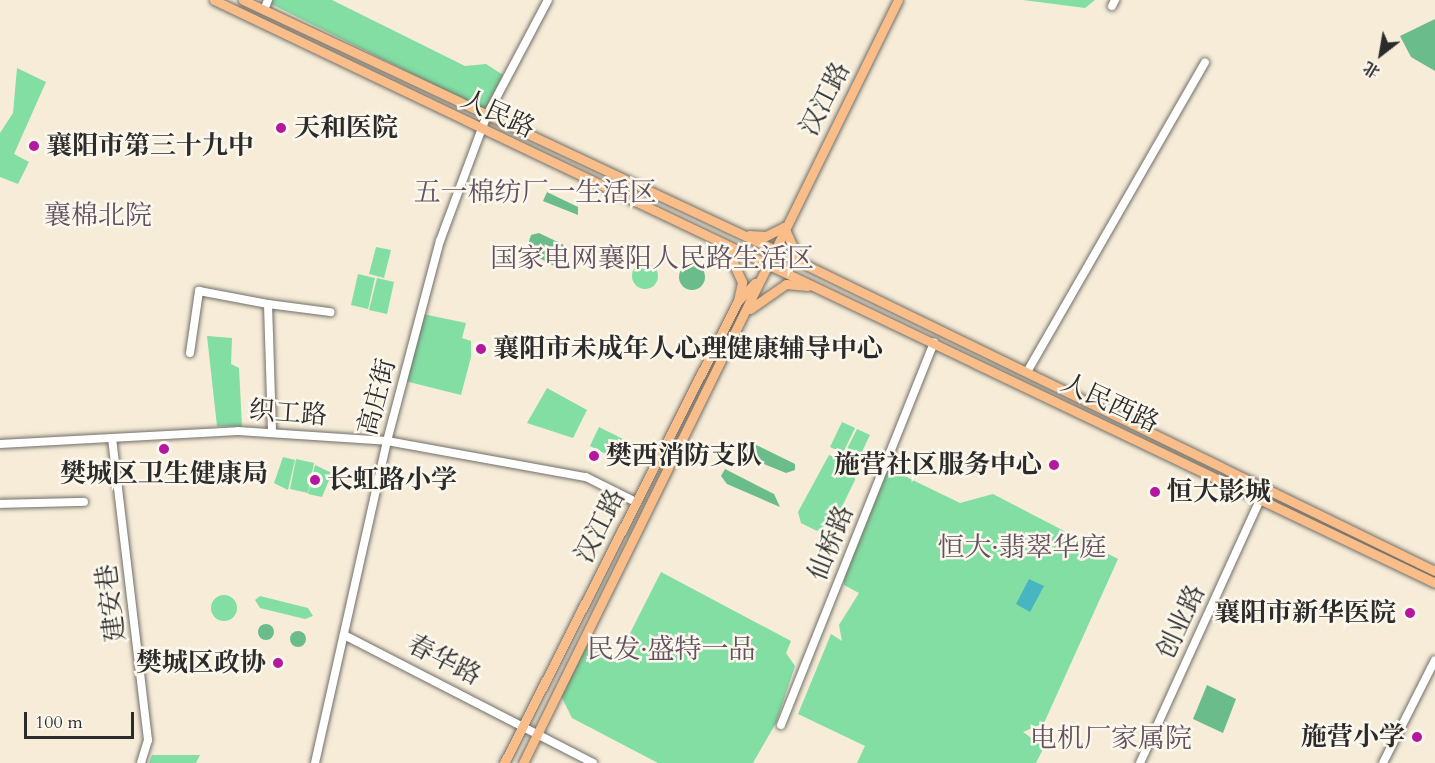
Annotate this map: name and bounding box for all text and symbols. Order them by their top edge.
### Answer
north arrow [1351,24,1411,84]
text: 北 [1359,56,1384,83]
street label: 汉江路 [793,57,857,141]
street label: 人民路 [456,83,540,145]
place label: 天和医院 [294,112,398,144]
marker: 天和医院 [272,119,290,137]
place label: 襄阳市第三十九中 [46,130,254,162]
marker: 襄阳市第三十九中 [27,139,41,153]
district label: 五一棉纺厂一生活区 [414,177,656,209]
district label: 襄棉北院 [44,200,152,232]
district label: 国家电网襄阳人民路生活区 [490,243,814,275]
place label: 襄阳市未成年人心理健康辅导中心 [493,333,883,365]
marker: 襄阳市未成年人心理健康辅导中心 [474,342,488,356]
street label: 高庄街 [352,355,402,439]
street label: 人民西路 [1056,367,1164,439]
street label: 织工路 [248,395,328,431]
place label: 樊西消防支队 [606,440,762,472]
marker: 樊城区卫生健康局 [157,442,171,456]
marker: 樊西消防支队 [587,449,601,463]
place label: 施营社区服务中心 [834,449,1042,481]
place label: 樊城区卫生健康局 [60,458,268,490]
marker: 施营社区服务中心 [1047,458,1061,472]
place label: 长虹路小学 [327,464,457,496]
marker: 长虹路小学 [308,473,322,487]
place label: 恒大影城 [1167,476,1271,508]
street label: 汉江路 [568,484,632,568]
marker: 恒大影城 [1148,485,1162,499]
street label: 仙桥路 [802,501,860,585]
district label: 恒大·翡翠华庭 [938,532,1106,564]
street label: 建安巷 [91,562,131,644]
street label: 创业路 [1150,580,1212,664]
place label: 襄阳市新华医院 [1214,597,1396,629]
marker: 襄阳市新华医院 [1401,604,1419,622]
street label: 春华路 [402,628,486,692]
district label: 民发·盛特一品 [587,634,755,666]
place label: 樊城区政协 [136,647,266,679]
marker: 樊城区政协 [271,656,285,670]
scale bar [27,700,136,738]
text: 100 m [35,710,83,735]
place label: 施营小学 [1301,721,1405,753]
district label: 电机厂家属院 [1030,723,1192,755]
marker: 施营小学 [1410,730,1424,744]

